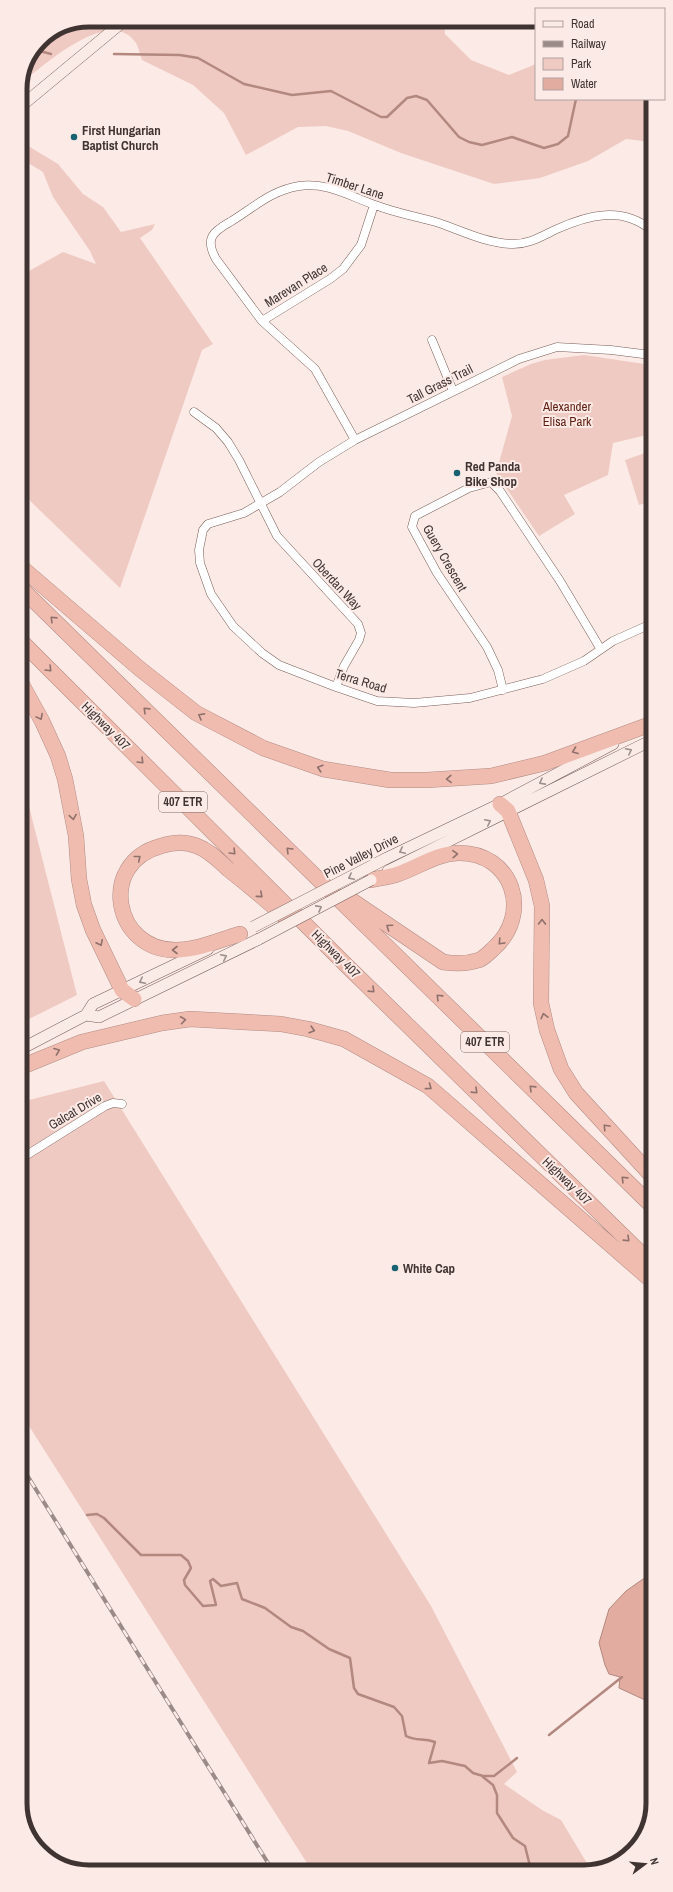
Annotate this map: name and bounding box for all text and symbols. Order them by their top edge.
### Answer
legend [535,8,665,100]
text: Road [571,16,595,32]
text: Railway [571,36,606,52]
text: Park [571,56,591,72]
text: Water [571,76,598,92]
place label: First Hungarian Baptist Church [82,122,161,154]
marker: First Hungarian Baptist Church [69,132,79,142]
street label: Timber Lane [324,169,386,203]
street label: Marevan Place [261,259,331,311]
street label: Tall Grass Trail [404,360,476,408]
park label: Alexander Elisa Park [542,398,592,430]
place label: Red Panda Bike Shop [465,458,520,490]
marker: Red Panda Bike Shop [452,468,462,478]
street label: Guery Crescent [419,521,471,595]
street label: Oberdan Way [308,554,366,614]
one-way arrow [50,616,58,624]
one-way arrow [44,664,52,672]
street label: Terra Road [333,665,389,697]
street label: Highway 407 [78,698,134,754]
one-way arrow [143,707,151,715]
one-way arrow [35,713,43,720]
one-way arrow [198,713,205,720]
one-way arrow [572,747,579,755]
one-way arrow [625,748,632,756]
one-way arrow [136,756,144,764]
one-way arrow [317,764,324,773]
one-way arrow [446,775,452,784]
one-way arrow [539,777,546,785]
road number: 407 ETR [159,792,207,812]
one-way arrow [68,814,77,820]
one-way arrow [483,819,491,827]
street label: Pine Valley Drive [321,830,401,882]
one-way arrow [398,846,406,854]
one-way arrow [228,847,236,855]
one-way arrow [286,847,294,855]
one-way arrow [452,849,458,858]
one-way arrow [133,856,140,863]
one-way arrow [347,872,355,880]
one-way arrow [255,890,263,897]
one-way arrow [314,906,322,913]
one-way arrow [538,919,546,925]
one-way arrow [386,924,393,932]
street label: Highway 407 [308,926,364,982]
one-way arrow [498,937,506,945]
one-way arrow [95,939,102,946]
one-way arrow [172,946,178,954]
one-way arrow [219,954,227,961]
one-way arrow [138,976,146,984]
one-way arrow [367,985,375,993]
one-way arrow [436,994,444,1002]
one-way arrow [540,1013,548,1019]
one-way arrow [180,1016,186,1025]
one-way arrow [309,1025,316,1034]
road number: 407 ETR [461,1032,509,1052]
one-way arrow [54,1048,61,1056]
one-way arrow [424,1082,431,1089]
one-way arrow [529,1085,537,1093]
one-way arrow [470,1086,478,1094]
street label: Galcat Drive [45,1088,105,1134]
one-way arrow [604,1124,611,1132]
street label: Highway 407 [539,1153,595,1209]
one-way arrow [621,1176,629,1184]
one-way arrow [622,1235,630,1242]
place label: White Cap [403,1260,455,1277]
marker: White Cap [390,1263,400,1273]
north arrow [625,1844,665,1884]
text: N [647,1856,662,1866]

